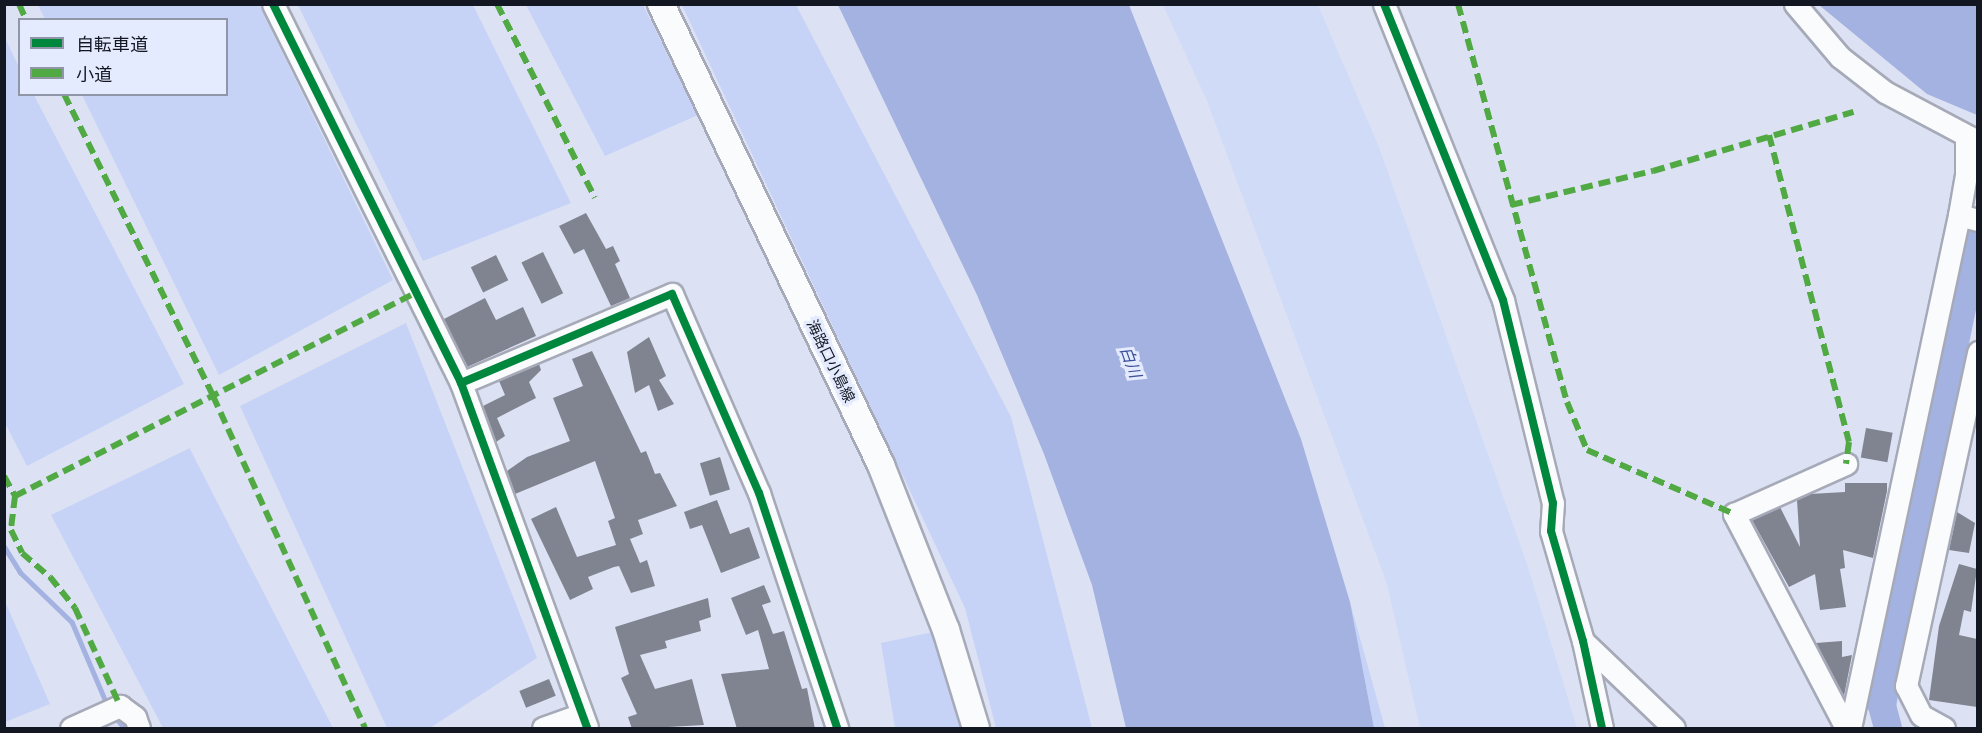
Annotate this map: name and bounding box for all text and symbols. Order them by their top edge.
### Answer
legend [18,18,228,96]
text: 自転車道 [76,34,148,55]
text: 小道 [76,64,112,85]
street label: 海路口小島線 [803,317,859,405]
water label: 白川 [1117,344,1145,380]

